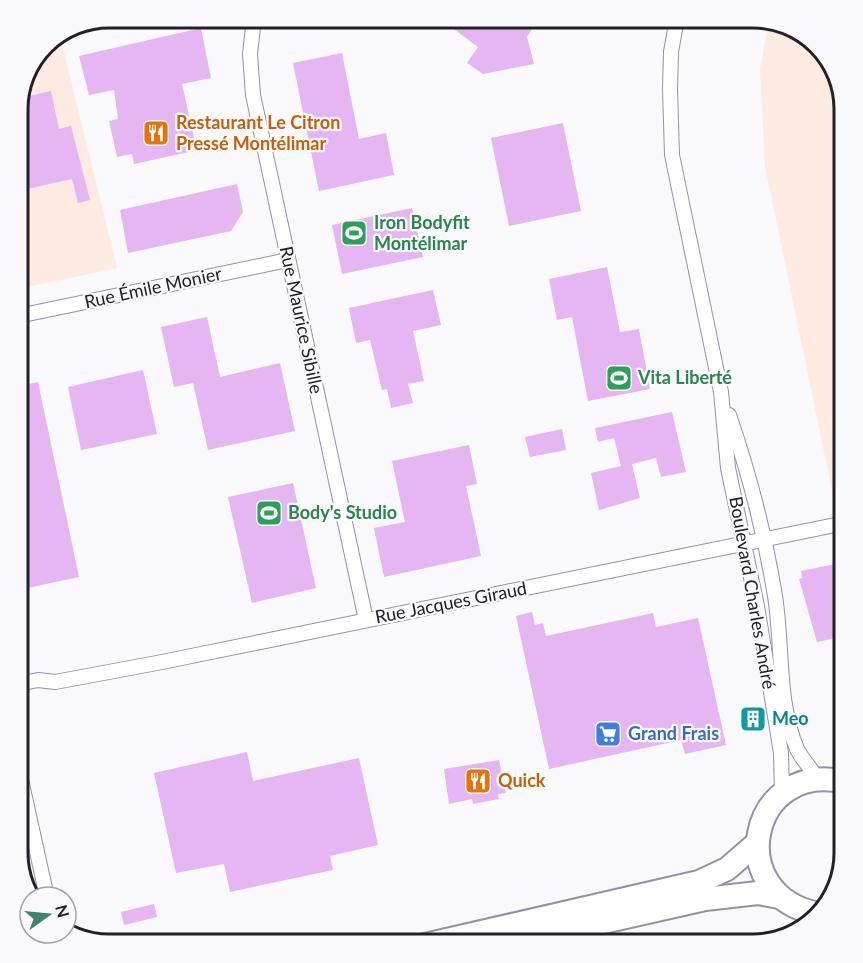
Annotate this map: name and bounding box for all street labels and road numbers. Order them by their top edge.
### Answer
street label: Rue Maurice Sibille [276,244,328,396]
street label: Rue Émile Monier [82,262,224,312]
street label: Boulevard Charles André [725,495,781,691]
street label: Rue Jacques Giraud [373,577,529,628]

